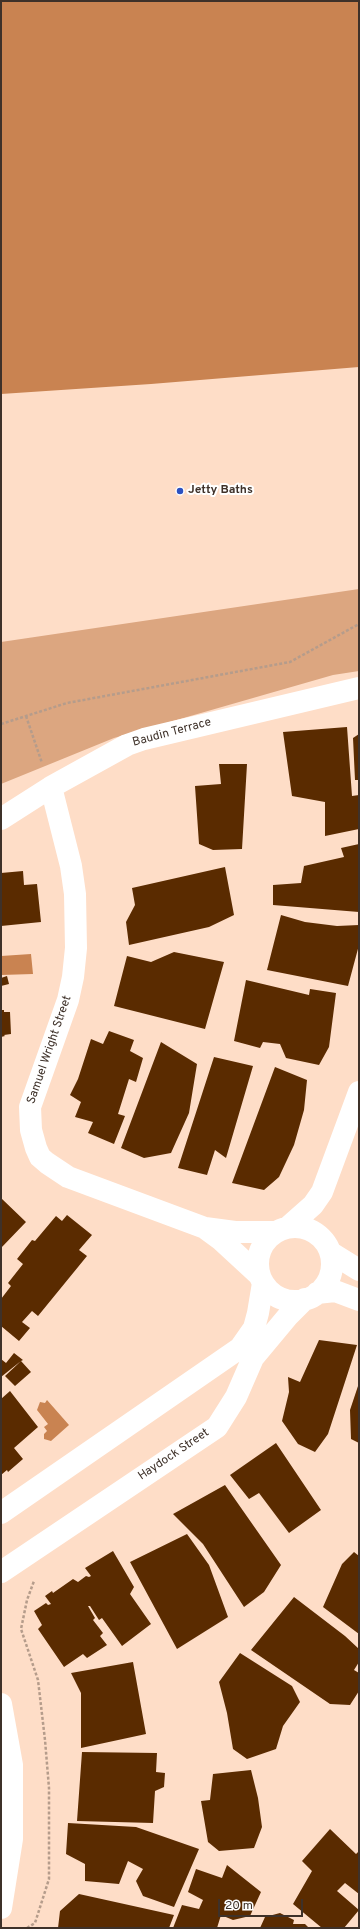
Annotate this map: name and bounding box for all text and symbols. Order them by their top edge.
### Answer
place label: Jetty Baths [188,484,253,498]
marker: Jetty Baths [175,486,185,496]
street label: Baudin Terrace [131,716,213,750]
street label: Samuel Wright Street [25,994,75,1106]
street label: Haydock Street [136,1426,212,1484]
scale bar [220,1891,305,1917]
text: 20 m [225,1898,253,1914]

